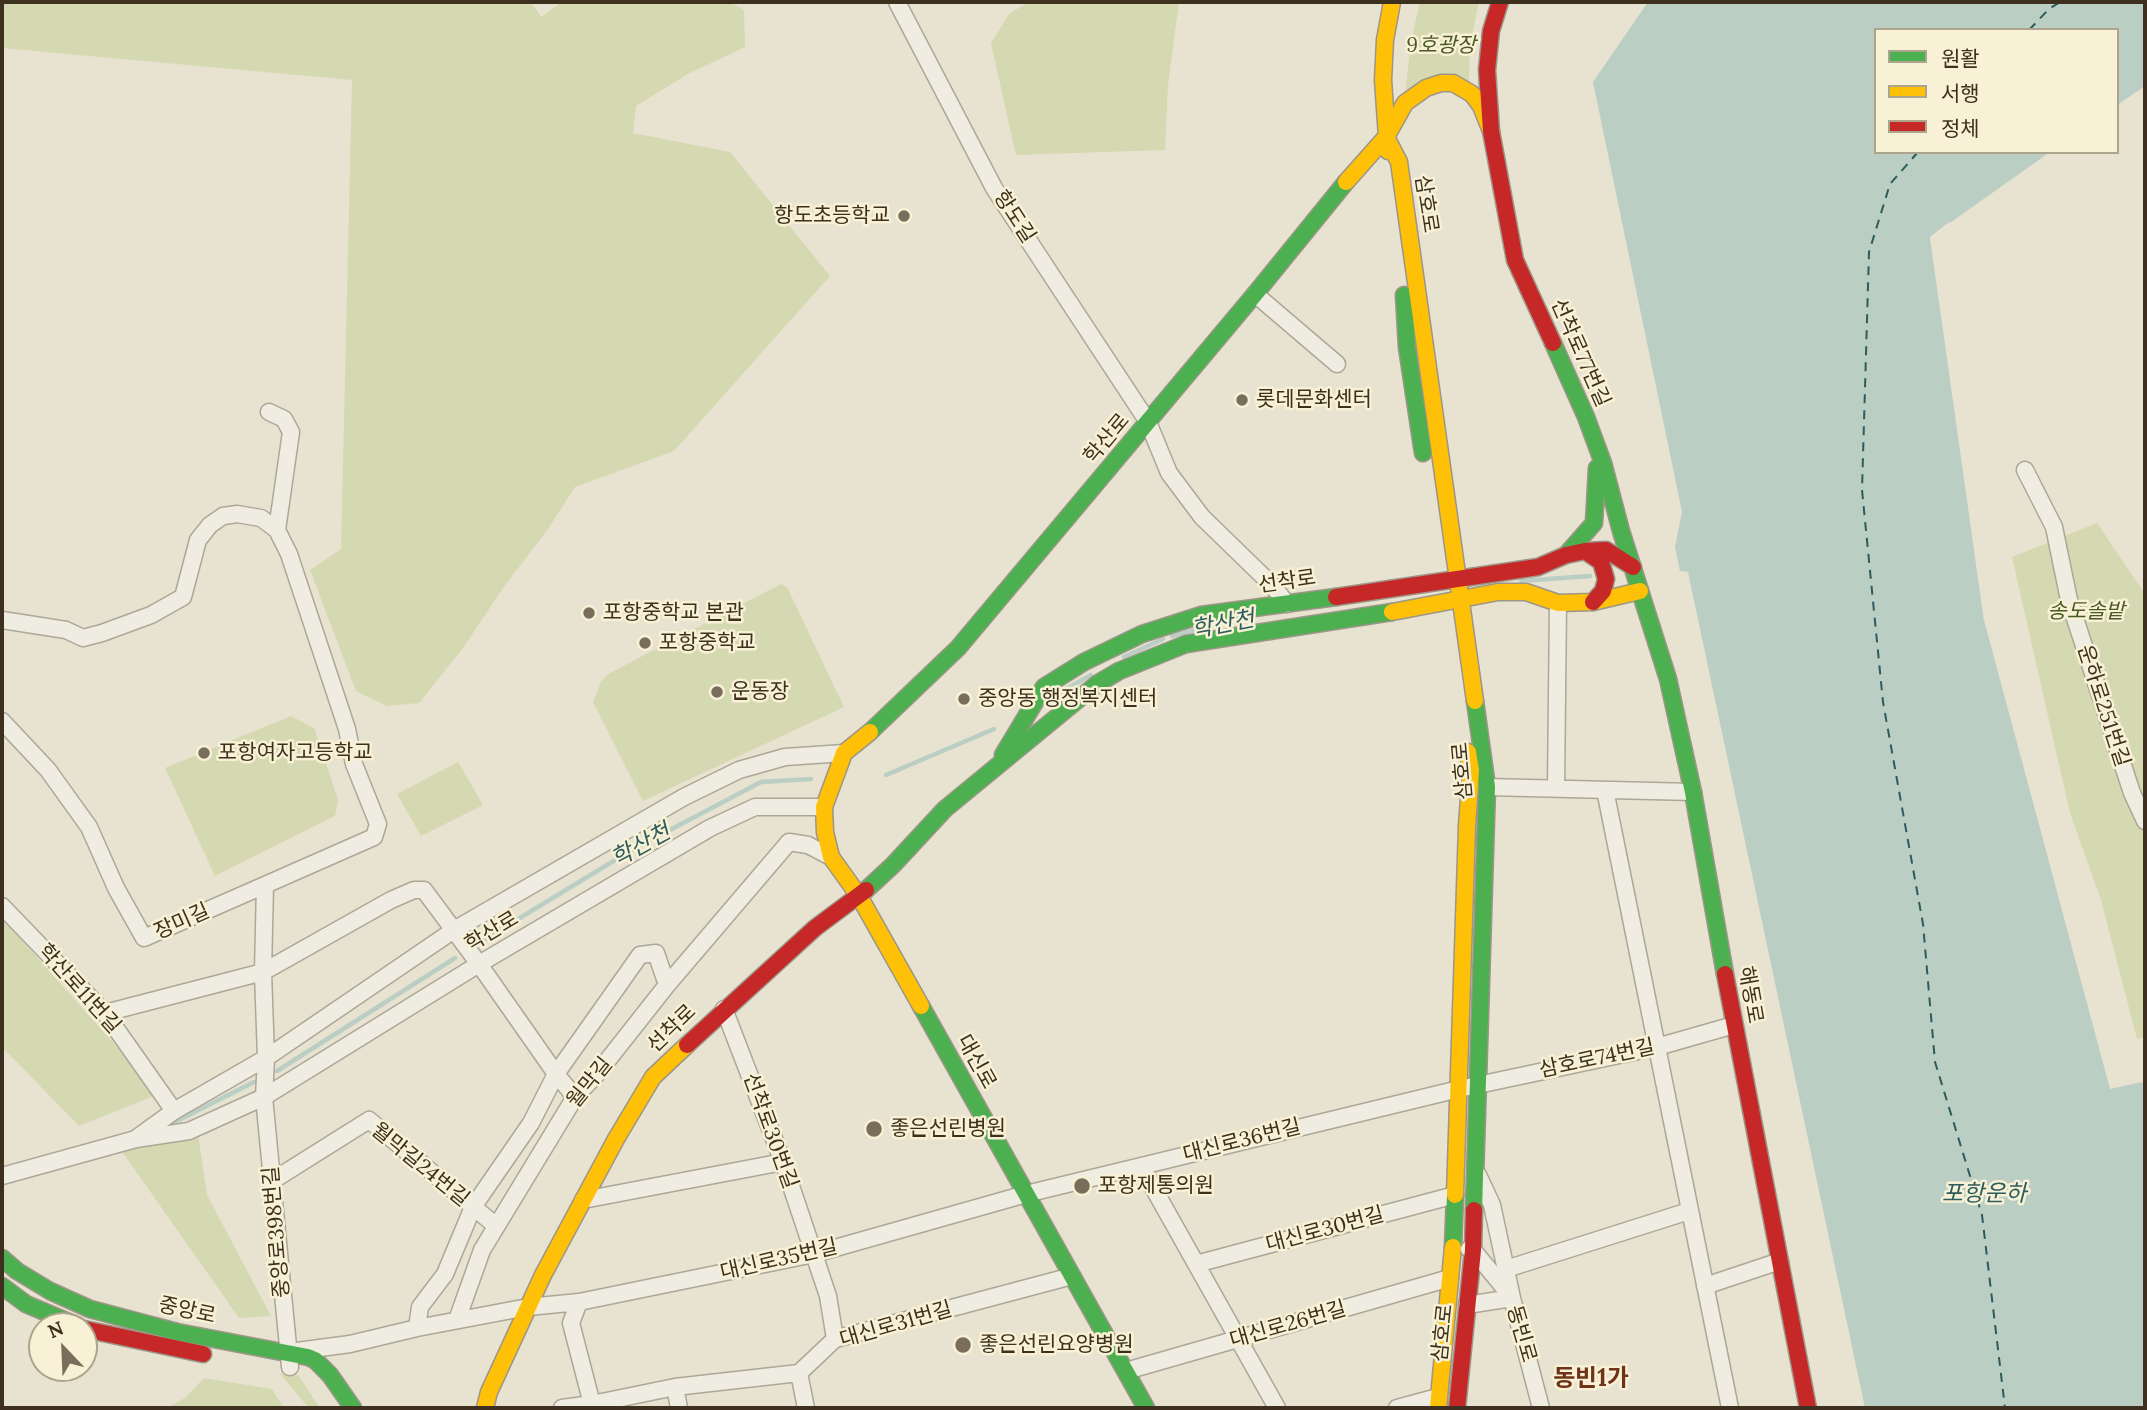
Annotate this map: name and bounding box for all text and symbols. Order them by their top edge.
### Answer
legend [1874,28,2119,154]
park label: 9호광장 [1406,33,1476,59]
text: 원활 [1941,45,1980,72]
text: 서행 [1941,80,1980,107]
text: 정체 [1941,115,1980,142]
street label: 삼호로 [1409,173,1443,235]
street label: 항도길 [988,186,1040,248]
place label: 항도초등학교 [774,203,890,229]
marker: 항도초등학교 [896,208,912,224]
street label: 선착로77번길 [1545,295,1615,411]
place label: 롯데문화센터 [1256,387,1372,413]
marker: 롯데문화센터 [1234,392,1250,408]
street label: 학산로 [1079,409,1135,469]
street label: 선착로 [1257,565,1317,599]
park label: 송도솔밭 [2047,599,2125,625]
place label: 포항중학교 본관 [603,600,744,626]
marker: 포항중학교 본관 [581,605,597,621]
water label: 학산천 [1189,605,1257,645]
place label: 포항중학교 [659,630,756,656]
marker: 포항중학교 [637,635,653,651]
street label: 운하로251번길 [2071,642,2135,770]
place label: 운동장 [731,679,789,705]
marker: 운동장 [709,684,725,700]
place label: 중앙동 행정복지센터 [978,686,1157,712]
marker: 중앙동 행정복지센터 [956,691,972,707]
place label: 포항여자고등학교 [218,740,373,766]
street label: 삼호로 [1448,741,1478,801]
marker: 포항여자고등학교 [196,745,212,761]
water label: 학산천 [607,819,675,873]
street label: 장미길 [150,899,214,945]
street label: 학산로 [461,906,523,958]
street label: 학산로11번길 [32,939,126,1039]
street label: 해동로 [1733,964,1767,1026]
street label: 선착로 [642,1000,702,1058]
street label: 대신로 [951,1031,1001,1093]
street label: 삼호로74번길 [1537,1034,1657,1084]
street label: 월막길 [562,1053,618,1113]
street label: 선착로30번길 [737,1070,803,1192]
street label: 대신로36번길 [1181,1114,1303,1168]
place label: 좋은선린병원 [890,1116,1006,1142]
street label: 월막길24번길 [366,1118,474,1212]
marker: 좋은선린병원 [864,1119,884,1139]
street label: 중앙로398번길 [259,1165,295,1299]
place label: 포항제통의원 [1098,1173,1214,1199]
marker: 포항제통의원 [1072,1176,1092,1196]
water label: 포항운하 [1942,1180,2026,1208]
street label: 대신로30번길 [1263,1202,1387,1258]
street label: 대신로35번길 [718,1234,840,1286]
street label: 중앙로 [156,1293,218,1329]
street label: 대신로26번길 [1227,1296,1349,1354]
street label: 대신로31번길 [837,1297,955,1353]
street label: 삼호로 [1427,1303,1459,1363]
street label: 동빈로 [1501,1303,1541,1365]
north arrow [28,1312,98,1382]
text: N [44,1316,67,1343]
place label: 좋은선린요양병원 [979,1332,1134,1358]
marker: 좋은선린요양병원 [953,1335,973,1355]
district label: 동빈1가 [1553,1365,1629,1393]

